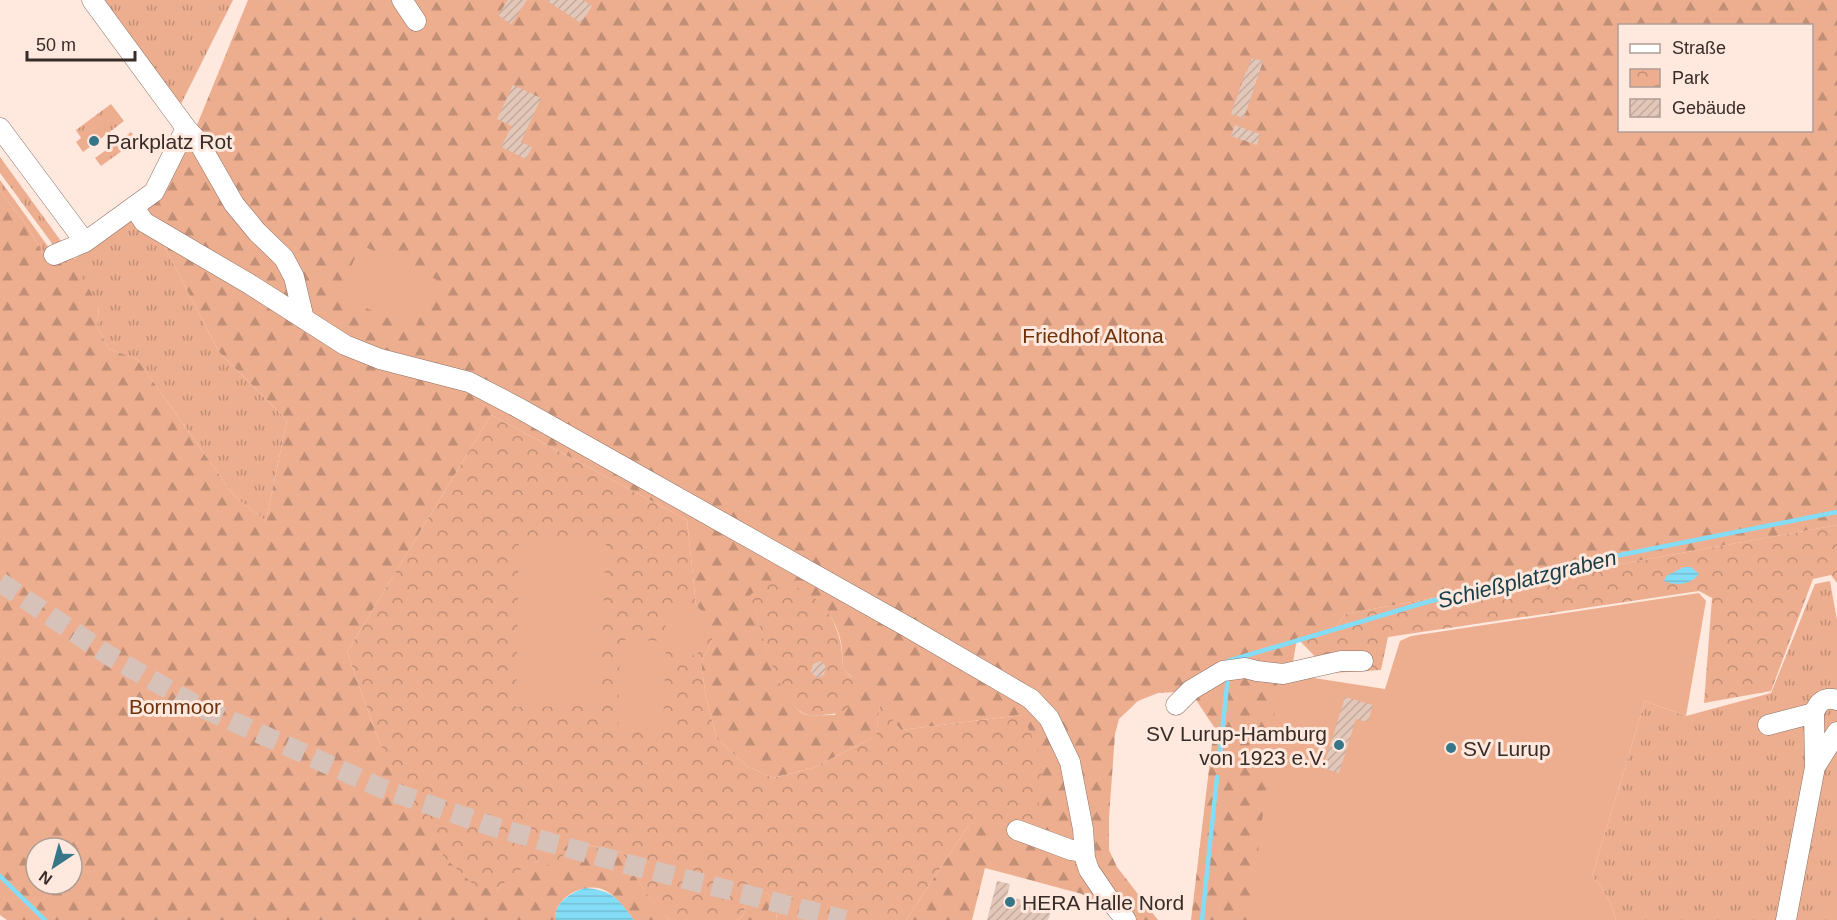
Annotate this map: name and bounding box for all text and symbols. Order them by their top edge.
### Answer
scale bar [27,24,135,62]
legend [1618,24,1813,132]
text: 50 m [36,35,76,55]
text: Straße [1672,38,1726,58]
text: Park [1672,68,1710,88]
text: Gebäude [1672,98,1746,118]
place label: Parkplatz Rot [106,130,232,153]
marker: Parkplatz Rot [87,134,101,148]
park label: Friedhof Altona [1022,324,1164,347]
water label: Schießplatzgraben [1435,545,1619,613]
park label: Bornmoor [129,695,221,718]
place label: SV Lurup-Hamburg von 1923 e.V. [1146,722,1327,769]
place label: SV Lurup [1463,737,1551,760]
marker: SV Lurup-Hamburg von 1923 e.V. [1332,738,1346,752]
marker: SV Lurup [1444,741,1458,755]
north arrow [24,836,84,896]
text: N [36,867,55,888]
place label: HERA Halle Nord [1022,891,1184,914]
marker: HERA Halle Nord [1003,895,1017,909]

